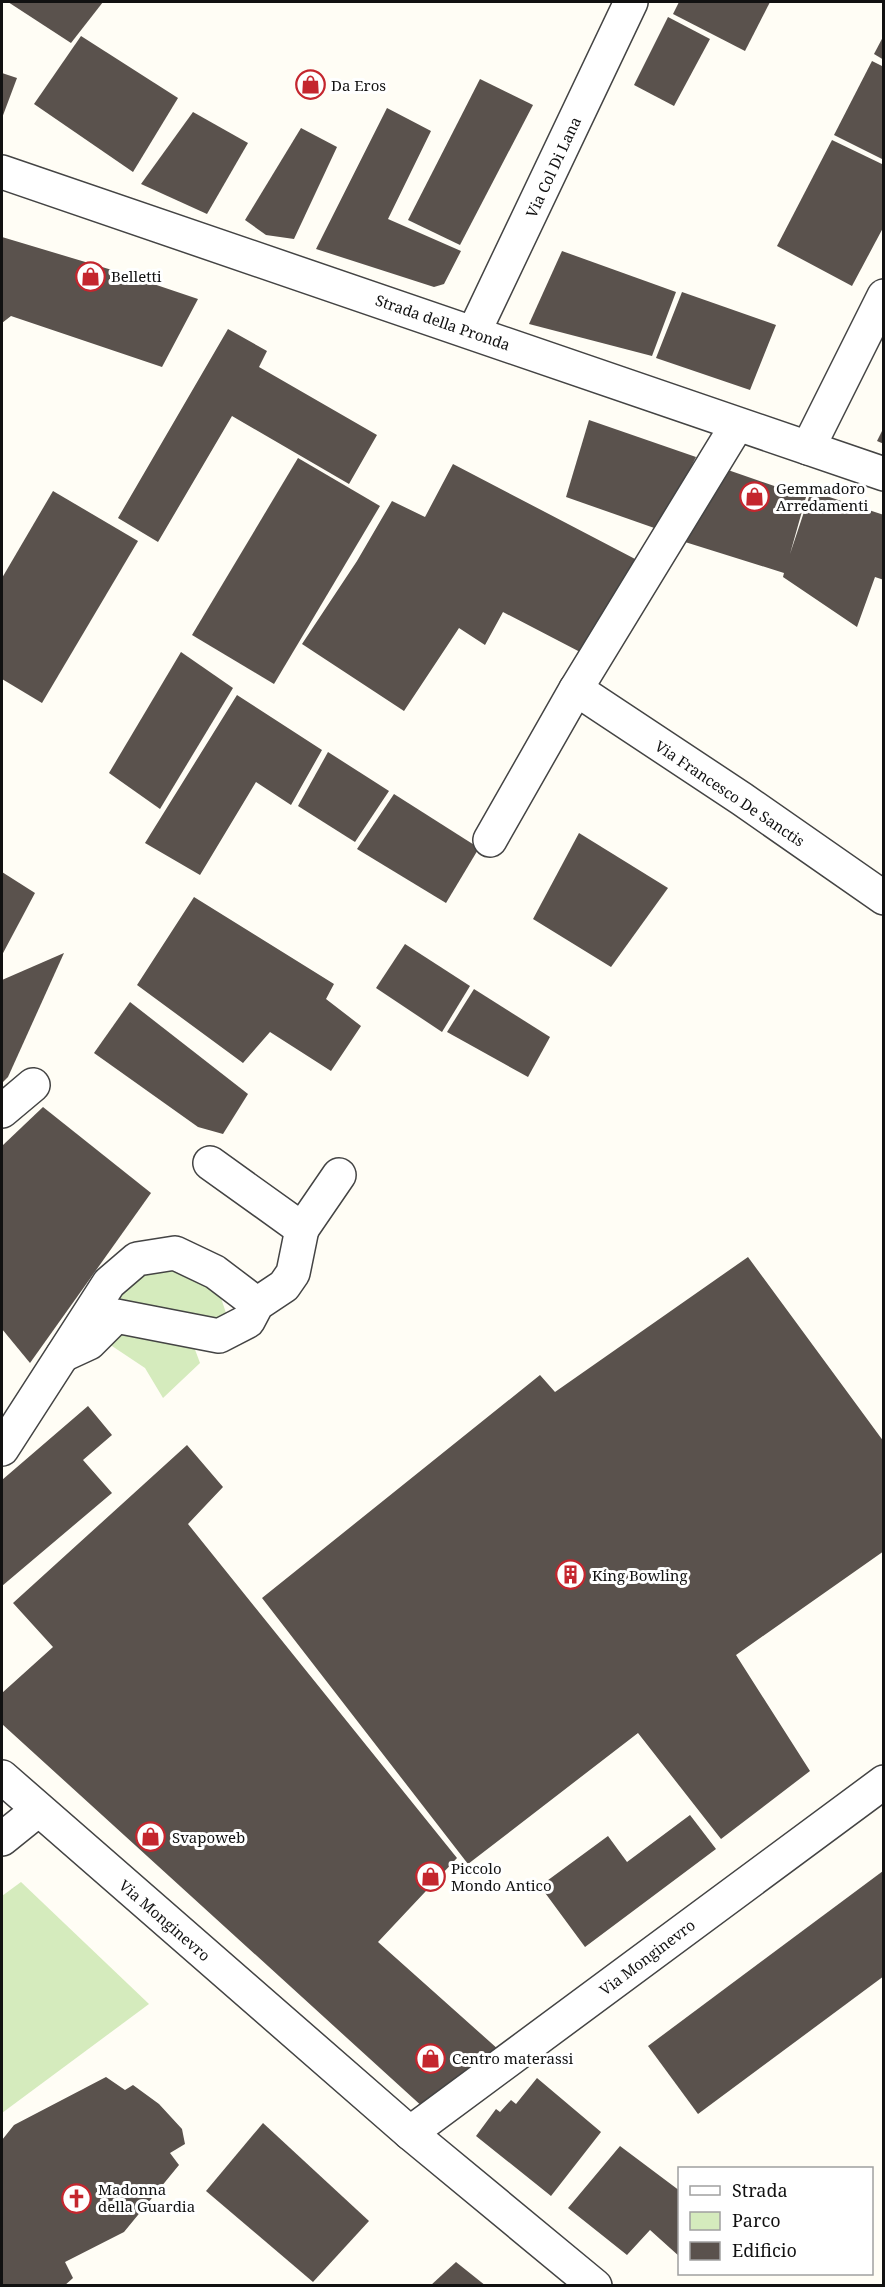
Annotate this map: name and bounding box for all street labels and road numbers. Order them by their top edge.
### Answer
street label: Via Col Di Lana [521,113,585,221]
street label: Strada della Pronda [373,290,513,354]
street label: Via Francesco De Sanctis [651,735,809,851]
street label: Via Monginevro [115,1875,215,1965]
street label: Via Monginevro [595,1915,699,1999]

